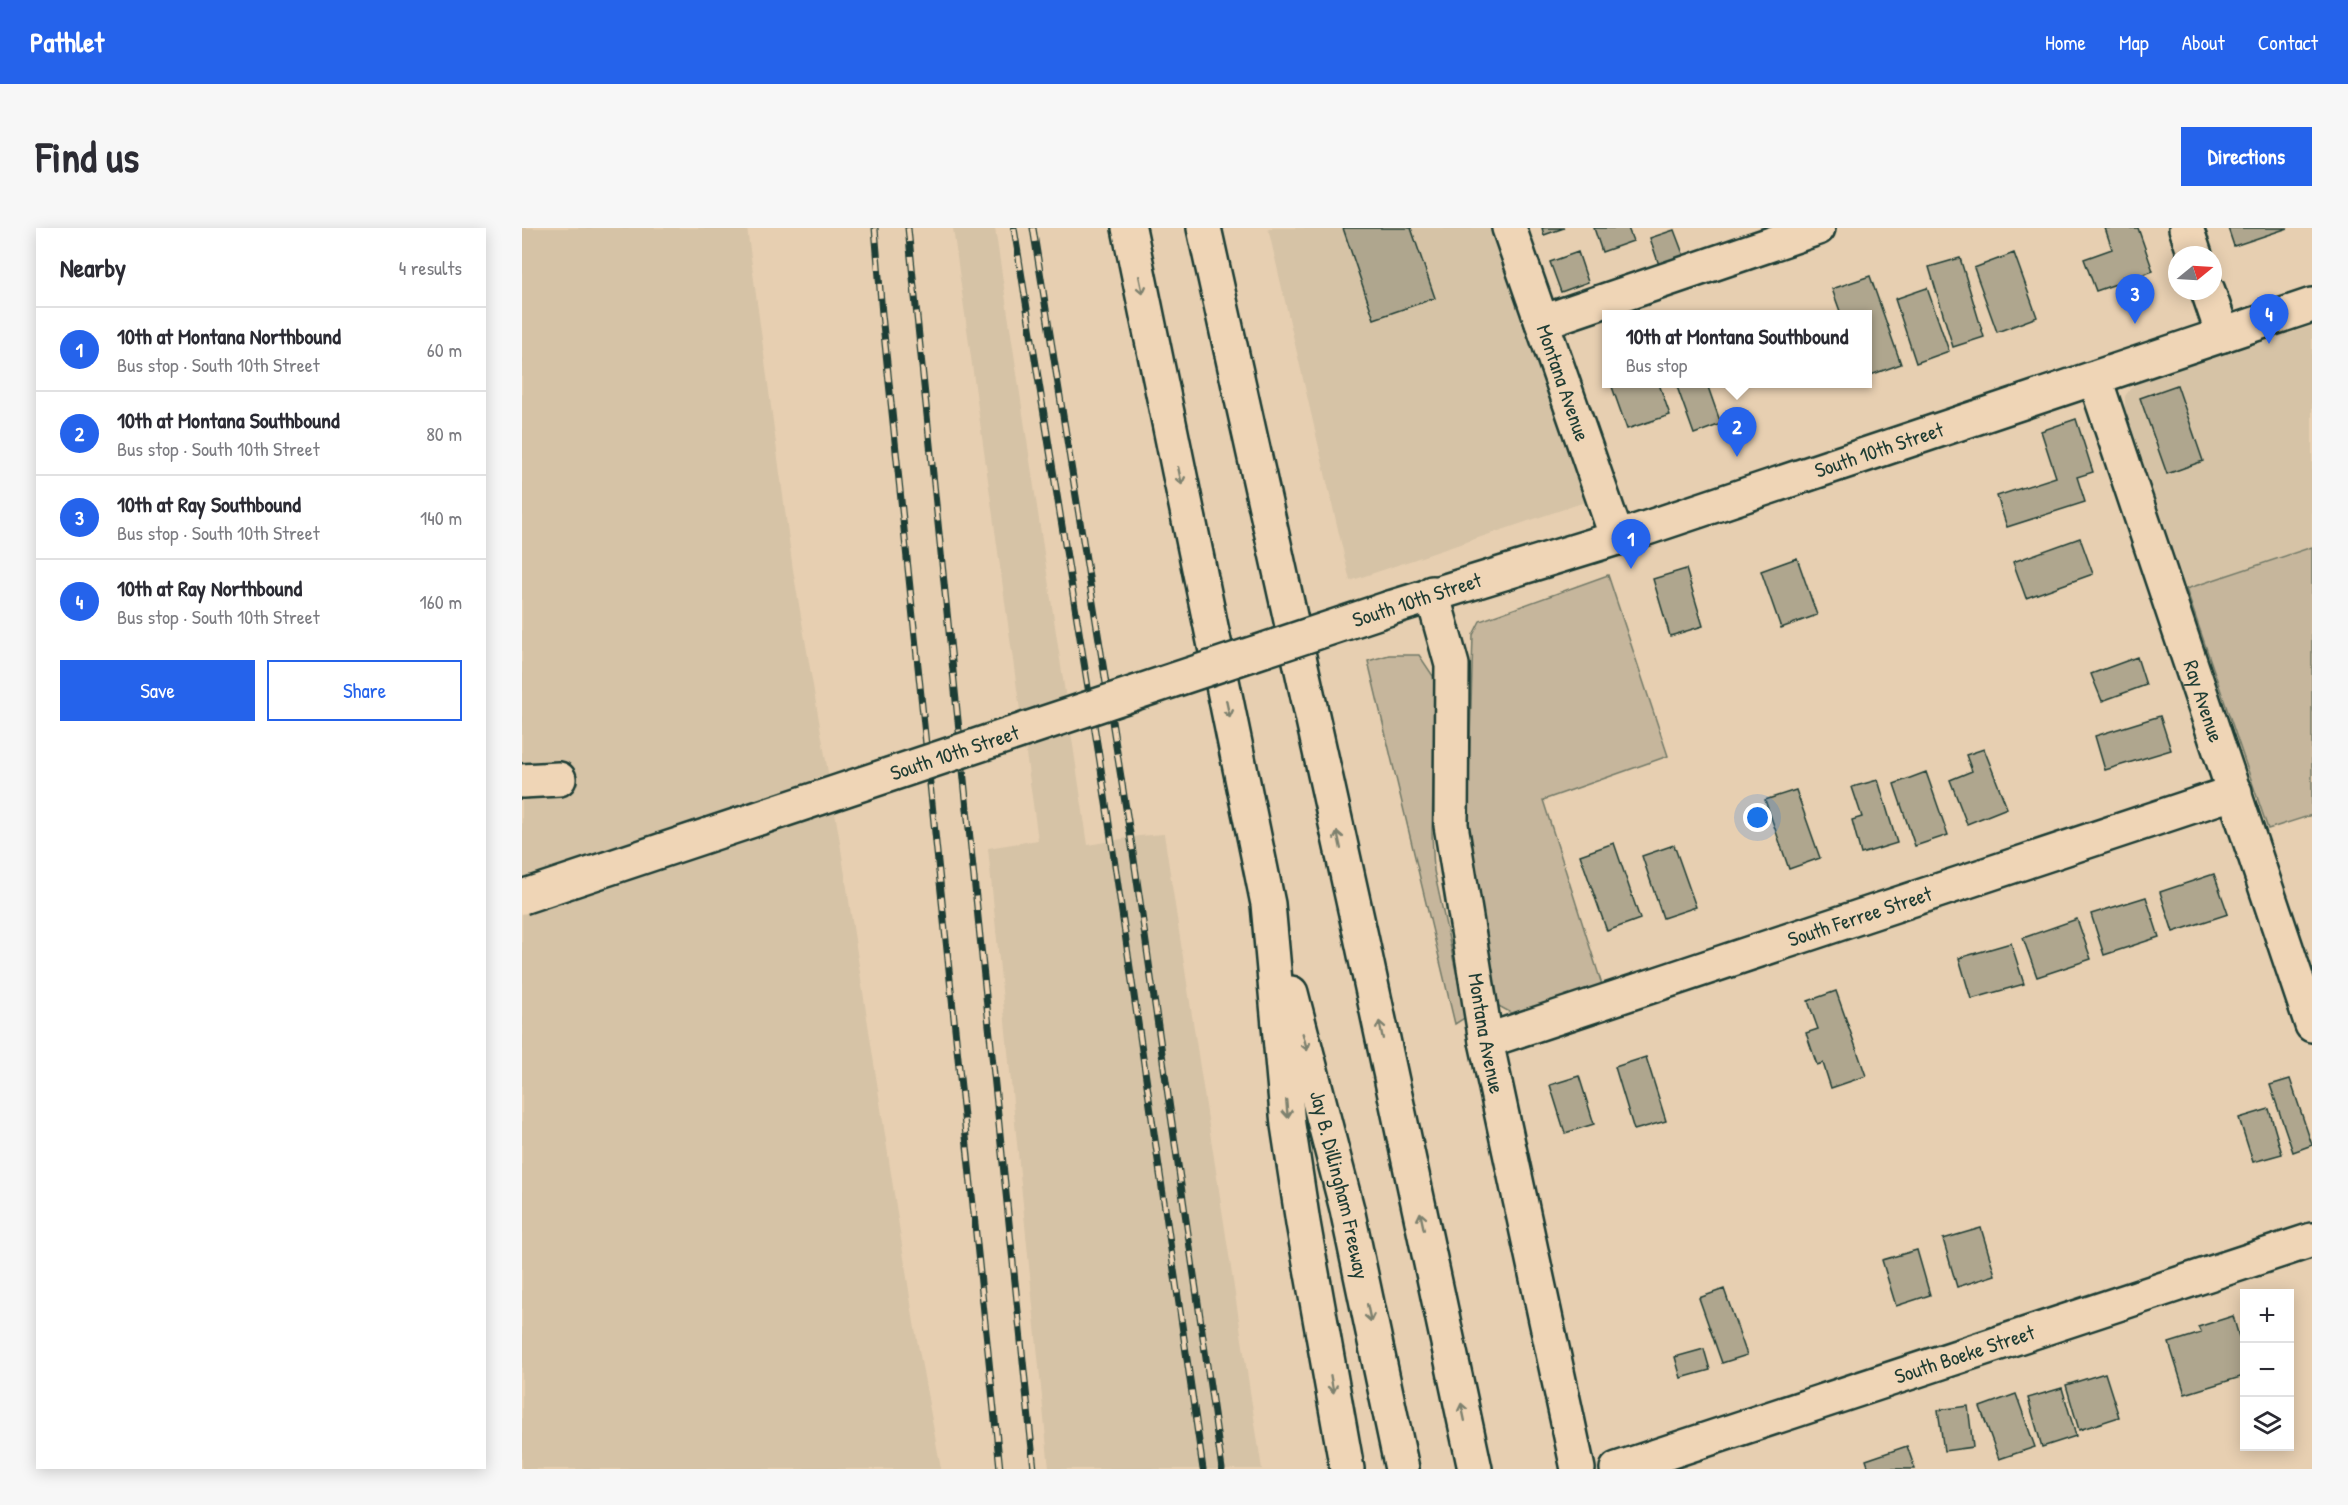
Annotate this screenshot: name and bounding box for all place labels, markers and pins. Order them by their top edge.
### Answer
pin: 3 [2116,274,2154,324]
pin: 4 [2250,294,2288,344]
pin: 2 [1718,408,1756,457]
pin: 1 [1612,520,1650,569]

